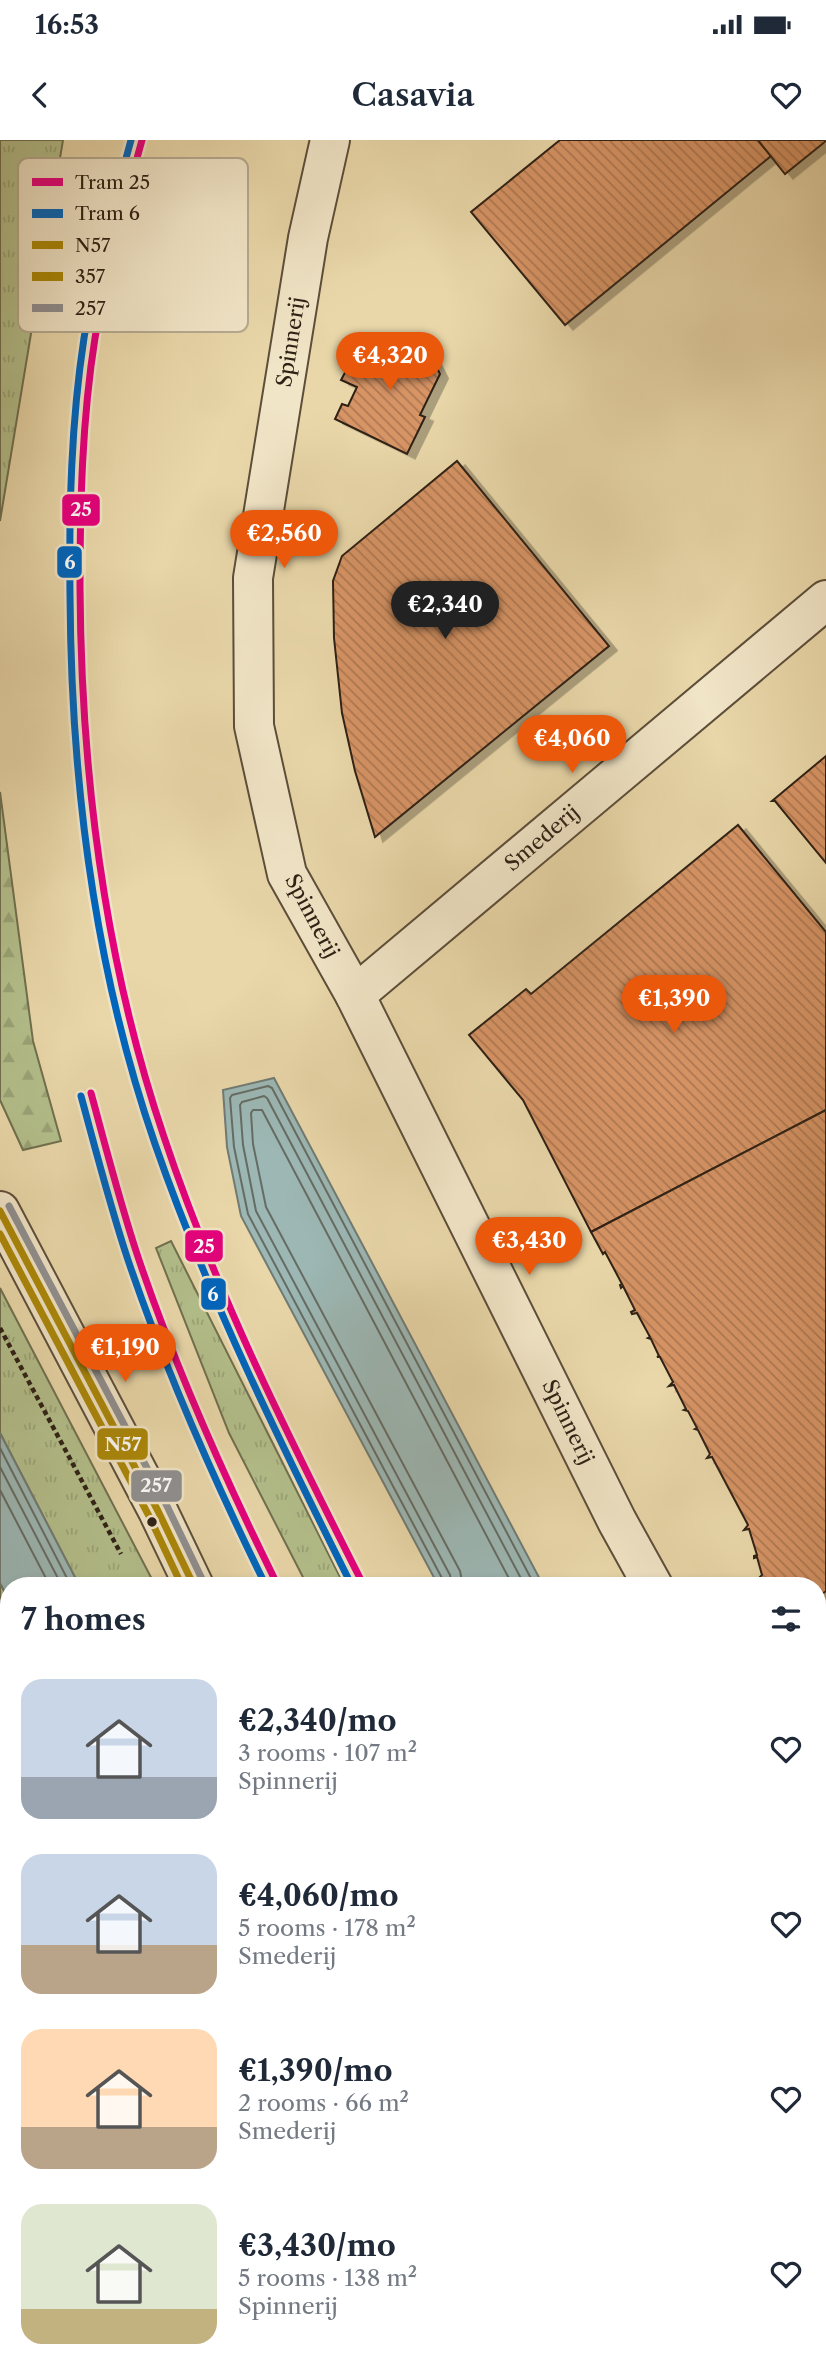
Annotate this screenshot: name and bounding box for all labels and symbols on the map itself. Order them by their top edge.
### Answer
legend [18,158,248,332]
text: Tram 25 [75,171,150,194]
text: Tram 6 [75,202,140,225]
text: N57 [75,234,111,257]
text: 357 [75,265,106,288]
street label: Spinnerij [271,295,310,389]
text: 257 [75,297,106,320]
pin: €4,320 [333,332,447,392]
line badge: 25 [61,493,101,527]
text: 25 [70,498,92,521]
pin: €2,560 [227,510,341,570]
line badge: 6 [56,545,83,579]
text: 6 [64,551,76,574]
pin: €2,340 [388,582,502,641]
pin: €4,060 [515,716,629,775]
street label: Smederij [499,799,584,876]
street label: Spinnerij [280,870,345,962]
pin: €1,390 [617,976,731,1035]
pin: €3,430 [472,1218,586,1277]
line badge: 25 [184,1229,224,1263]
text: 25 [193,1235,215,1258]
line badge: 6 [200,1277,227,1311]
text: 6 [207,1283,219,1306]
pin: €1,190 [68,1324,182,1384]
street label: Spinnerij [537,1375,600,1468]
line badge: N57 [96,1427,149,1461]
text: N57 [105,1433,142,1456]
line badge: 257 [130,1469,183,1503]
text: 257 [140,1474,172,1497]
unlabelled marker [145,1515,159,1529]

